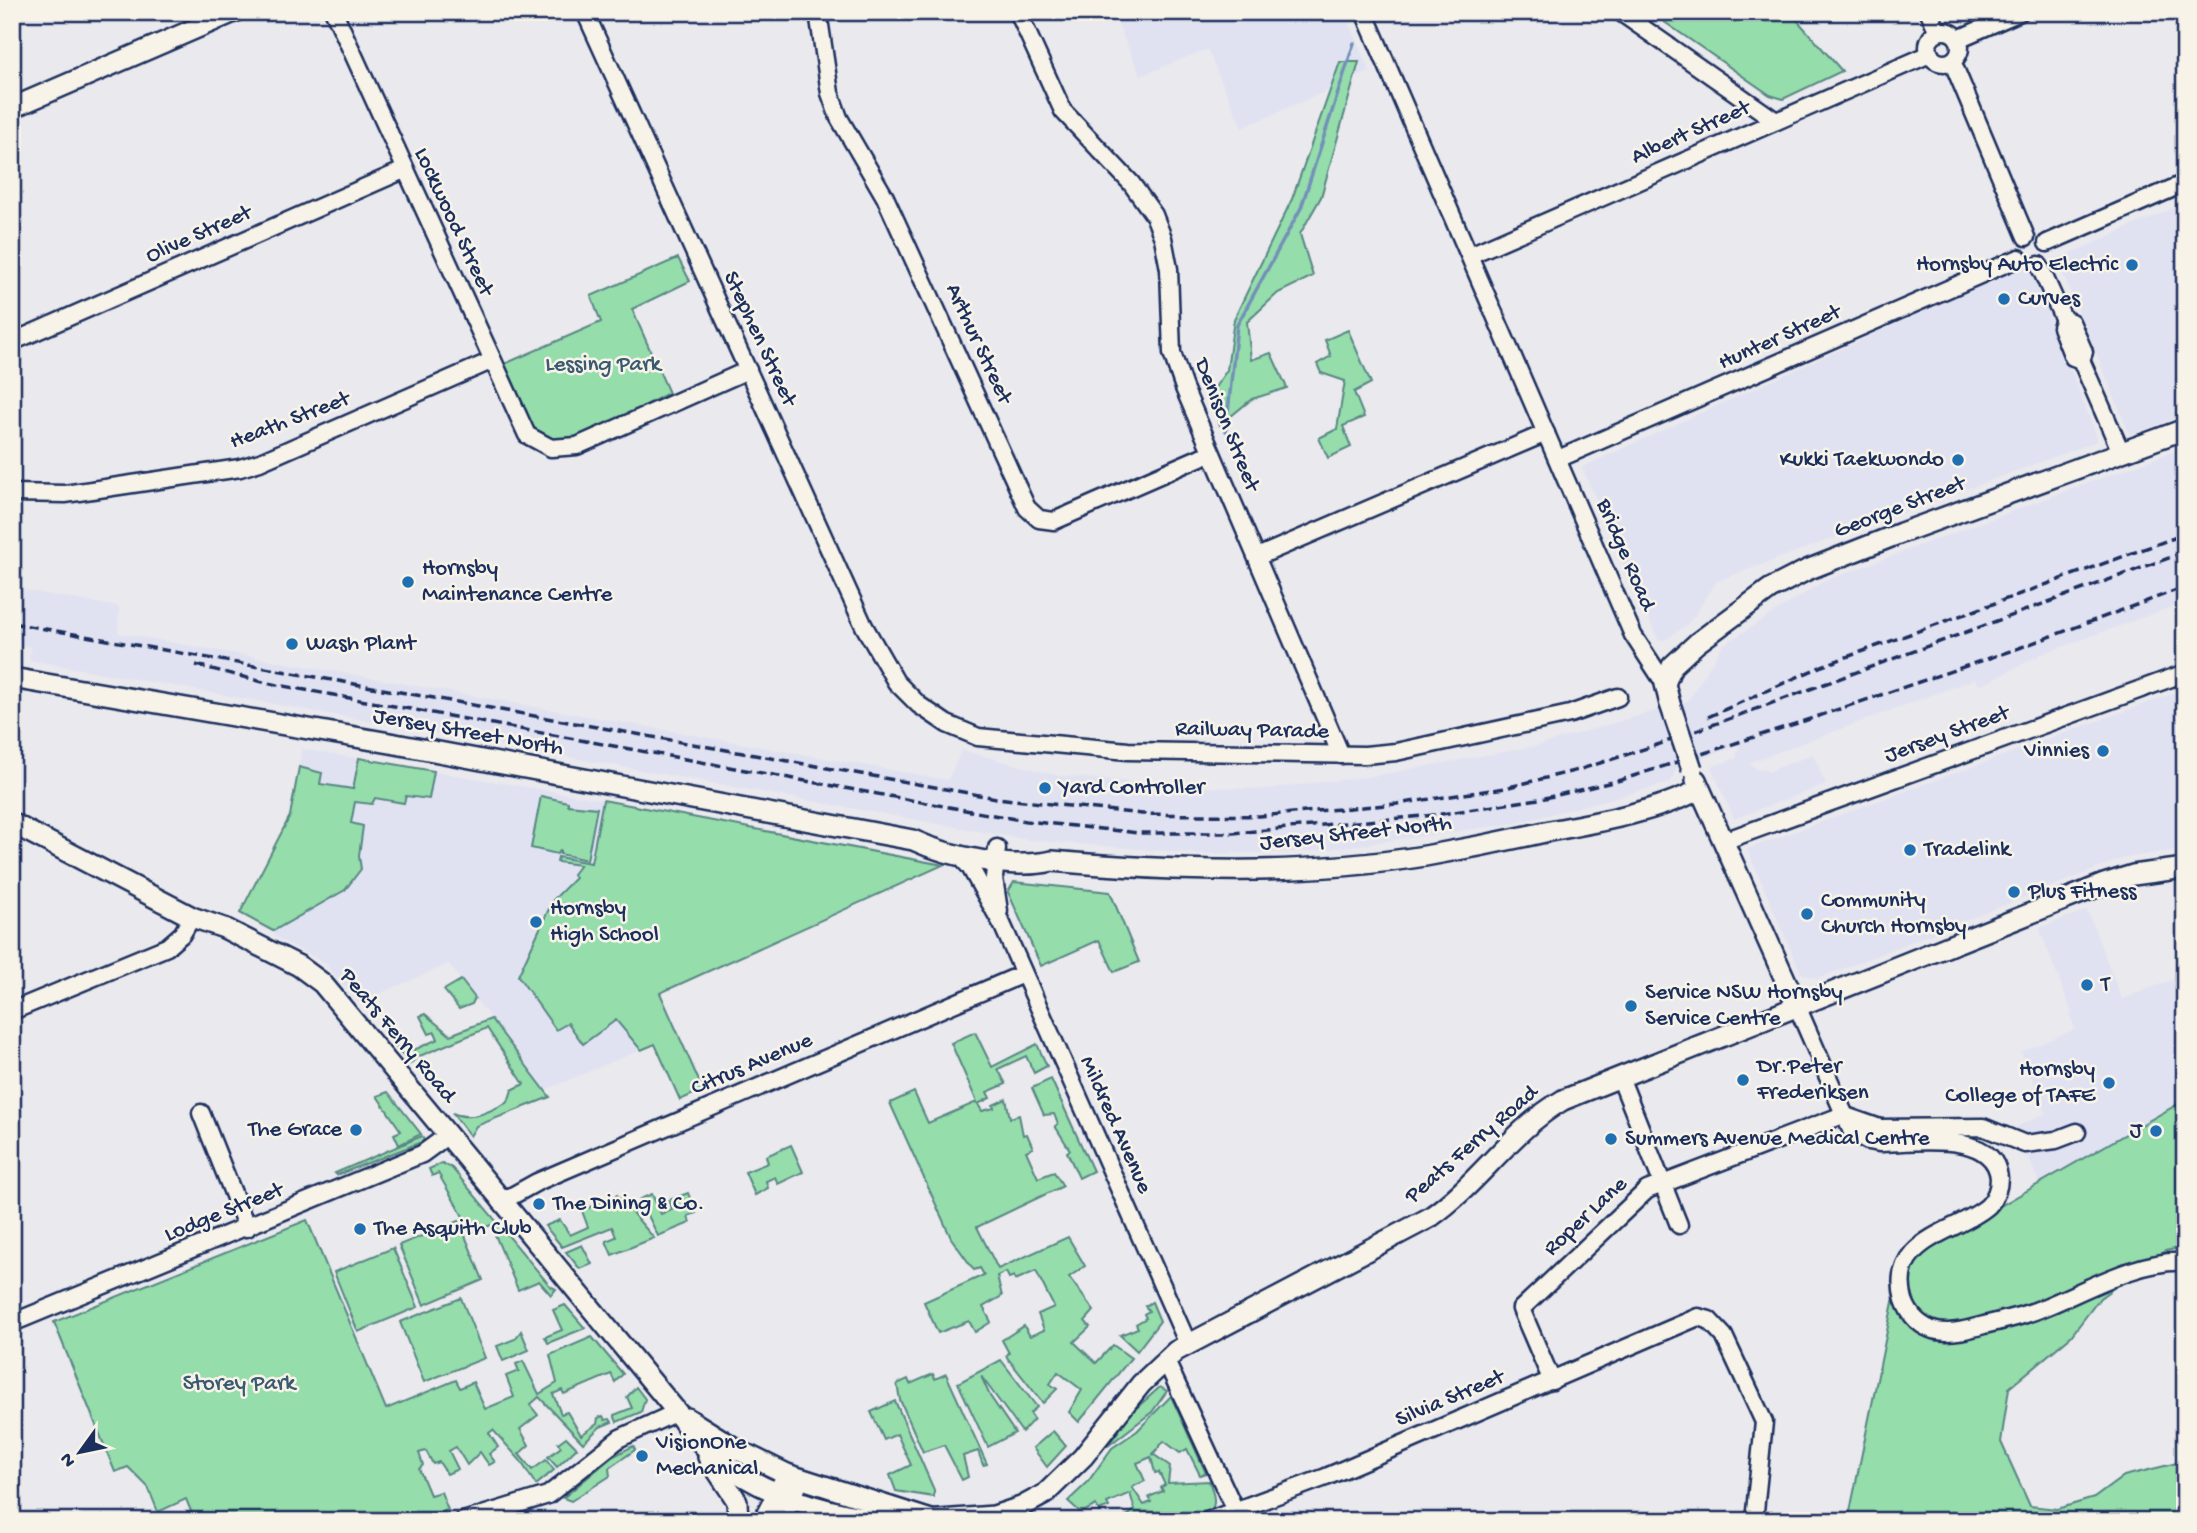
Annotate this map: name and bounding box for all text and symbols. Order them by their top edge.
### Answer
street label: Albert Street [1628,94,1756,171]
street label: Lockwood Street [407,144,500,302]
street label: Olive Street [142,199,257,270]
place label: Hornsby Auto Electric [1916,252,2119,279]
marker: Hornsby Auto Electric [2124,257,2140,273]
street label: Stephen Street [716,268,803,412]
street label: Arthur Street [938,280,1018,410]
place label: Curves [2018,286,2080,313]
marker: Curves [1996,291,2012,307]
street label: Hunter Street [1715,298,1847,377]
park label: Lessing Park [545,352,664,379]
street label: Denison Street [1186,353,1266,497]
street label: Heath Street [226,385,355,456]
place label: Kukki Taekwondo [1780,447,1944,474]
marker: Kukki Taekwondo [1950,452,1966,468]
street label: George Street [1831,470,1971,545]
street label: Bridge Road [1589,494,1661,616]
place label: Hornsby Maintenance Centre [422,556,613,609]
marker: Hornsby Maintenance Centre [400,574,416,590]
place label: Wash Plant [306,631,417,658]
marker: Wash Plant [284,636,300,652]
street label: Jersey Street [1881,699,2015,770]
street label: Jersey Street North [371,703,565,763]
street label: Railway Parade [1175,716,1330,746]
place label: Vinnies [2023,738,2090,765]
marker: Vinnies [2095,743,2111,759]
place label: Yard Controller [1057,775,1206,802]
marker: Yard Controller [1037,780,1053,796]
street label: Jersey Street North [1259,810,1453,858]
place label: Tradelink [1922,837,2013,864]
marker: Tradelink [1902,842,1918,858]
place label: Plus Fitness [2027,879,2137,906]
marker: Plus Fitness [2006,884,2022,900]
place label: Community Church Hornsby [1821,888,1966,941]
place label: Hornsby High School [550,896,659,949]
marker: Community Church Hornsby [1799,906,1815,922]
marker: Hornsby High School [528,914,544,930]
street label: Peats Ferry Road [332,962,462,1110]
place label: T [2099,972,2111,999]
marker: T [2079,977,2095,993]
place label: Service NSW Hornsby Service Centre [1645,980,1843,1033]
marker: Service NSW Hornsby Service Centre [1623,998,1639,1014]
street label: Citrus Avenue [687,1027,818,1103]
street label: Mildred Avenue [1073,1052,1158,1199]
place label: Dr.Peter Frederiksen [1755,1054,1869,1107]
place label: Hornsby College of TAFE [1945,1057,2097,1110]
marker: Dr.Peter Frederiksen [1735,1072,1751,1088]
marker: Hornsby College of TAFE [2101,1075,2117,1091]
street label: Peats Ferry Road [1399,1079,1545,1211]
place label: The Grace [246,1117,343,1144]
place label: J [2130,1118,2144,1145]
marker: The Grace [348,1122,364,1138]
marker: J [2148,1123,2164,1139]
place label: Summers Avenue Medical Centre [1625,1126,1931,1153]
marker: Summers Avenue Medical Centre [1603,1131,1619,1147]
street label: Roper Lane [1538,1171,1634,1263]
street label: Lodge Street [161,1176,289,1249]
place label: The Dining & Co. [551,1191,705,1218]
marker: The Dining & Co. [531,1196,547,1212]
place label: The Asquith Club [372,1216,532,1243]
marker: The Asquith Club [352,1221,368,1237]
street label: Silvia Street [1392,1363,1510,1434]
park label: Storey Park [183,1371,298,1398]
north arrow [46,1418,116,1488]
place label: VisionOne Mechanical [655,1430,758,1483]
text: N [56,1448,82,1471]
marker: VisionOne Mechanical [634,1448,650,1464]

